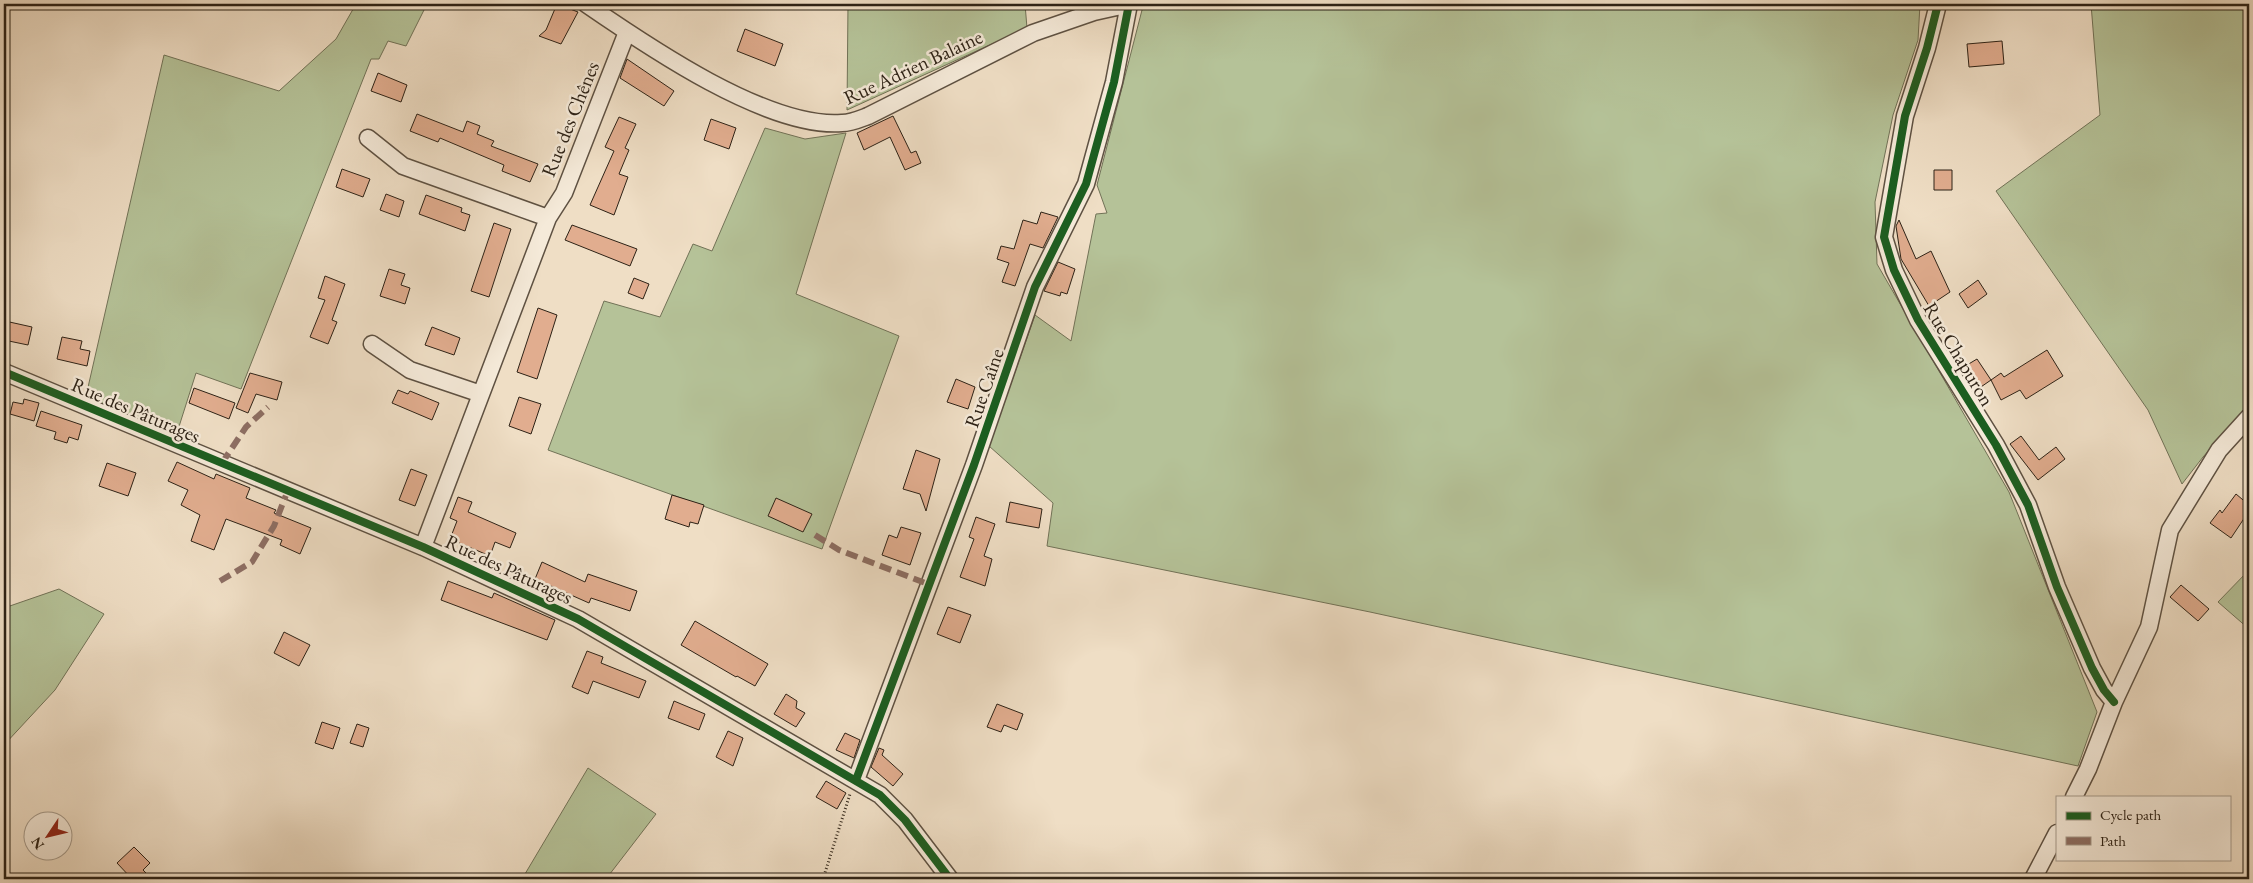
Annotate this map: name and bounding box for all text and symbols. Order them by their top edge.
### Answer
street label: Rue Adrien Balaine [839,23,987,111]
street label: Rue des Chênes [535,58,605,180]
street label: Rue Chapuron [1918,297,2001,411]
street label: Rue Caîne [958,345,1010,431]
street label: Rue des Pâturages [68,371,204,449]
street label: Rue des Pâturages [441,528,577,610]
legend [2056,796,2230,860]
text: Cycle path [2100,805,2162,824]
north arrow [22,810,72,860]
text: Path [2100,831,2126,850]
text: N [26,833,48,853]

